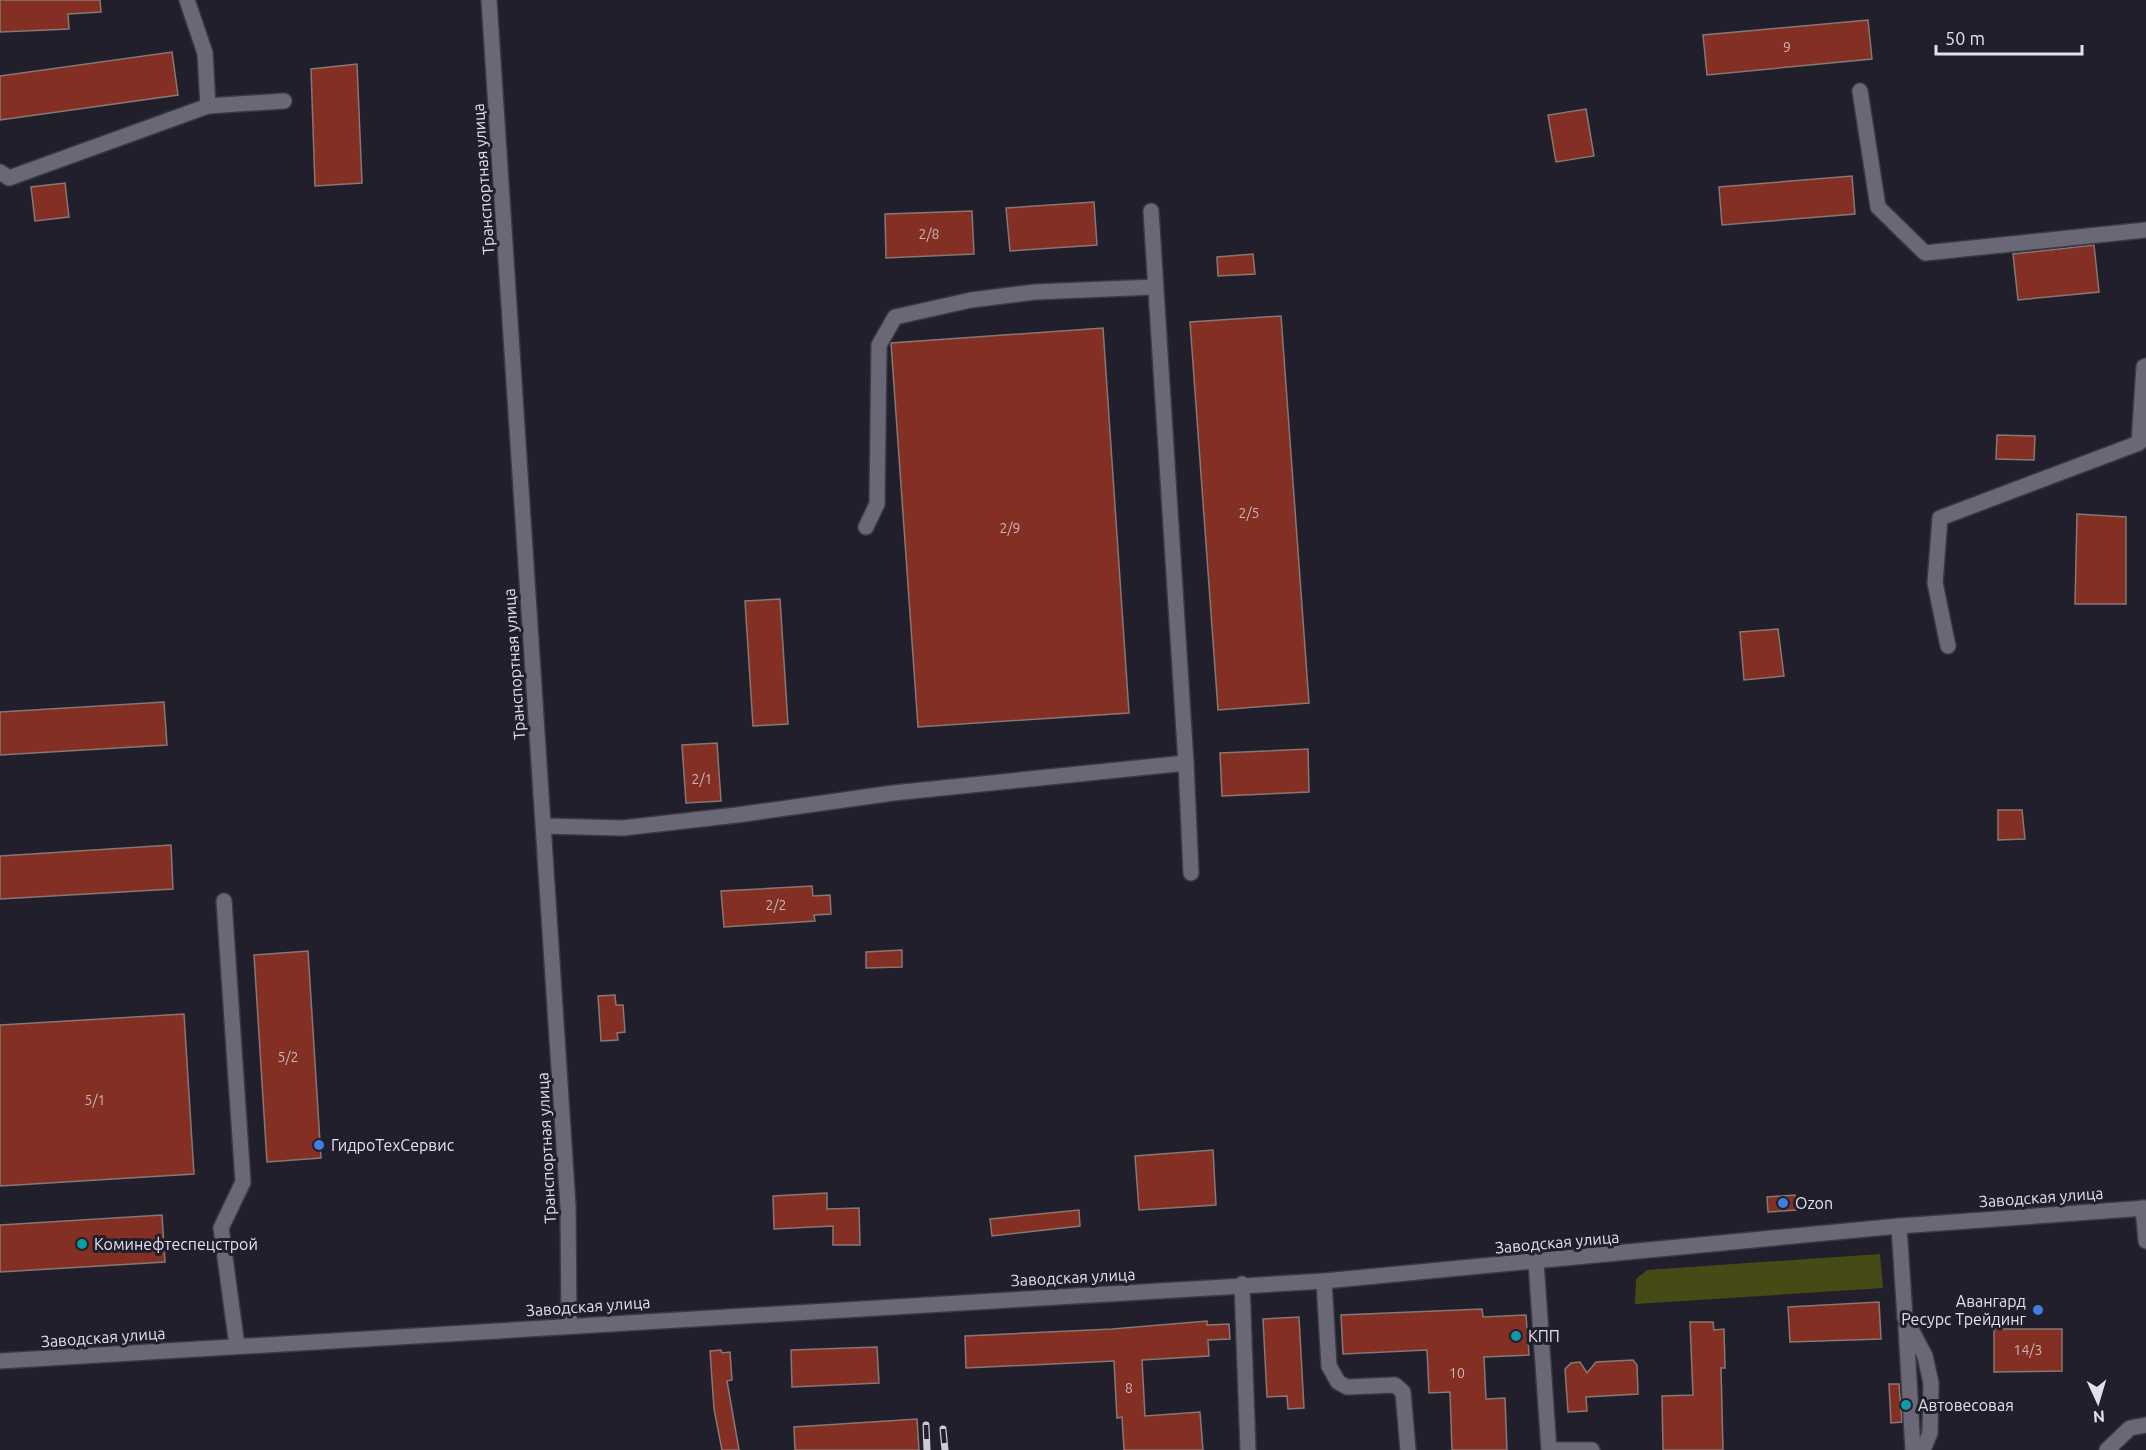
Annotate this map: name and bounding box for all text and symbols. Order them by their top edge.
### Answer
scale bar [1936,18,2082,56]
text: 50 m [1945,28,1985,48]
house number: 9 [1783,39,1791,55]
street label: Транспортная улица [469,103,497,255]
house number: 2/8 [919,226,940,242]
house number: 2/5 [1239,505,1259,521]
house number: 2/9 [1000,520,1020,536]
street label: Транспортная улица [500,588,528,740]
house number: 2/1 [692,771,712,787]
house number: 2/2 [766,897,786,913]
house number: 5/2 [278,1049,298,1065]
street label: Транспортная улица [533,1072,559,1224]
house number: 5/1 [85,1092,105,1108]
place label: ГидроТехСервис [331,1136,455,1154]
marker: ГидроТехСервис [312,1138,326,1152]
street label: Заводская улица [1978,1184,2104,1210]
place label: Ozon [1795,1194,1833,1212]
marker: Ozon [1776,1196,1790,1210]
street label: Заводская улица [1494,1228,1620,1256]
place label: Коминефтеспецстрой [94,1235,258,1253]
marker: Коминефтеспецстрой [75,1237,89,1251]
street label: Заводская улица [1010,1265,1136,1289]
place label: Авангард Ресурс Трейдинг [1901,1292,2027,1328]
street label: Заводская улица [525,1293,651,1319]
marker: Авангард Ресурс Трейдинг [2031,1303,2045,1317]
street label: Заводская улица [40,1324,166,1350]
place label: КПП [1528,1327,1560,1345]
marker: КПП [1509,1329,1523,1343]
house number: 14/3 [2014,1342,2042,1358]
house number: 10 [1449,1365,1465,1381]
north arrow [2068,1372,2128,1432]
house number: 8 [1125,1380,1133,1396]
place label: Автовесовая [1918,1396,2014,1414]
marker: Автовесовая [1899,1398,1913,1412]
text: N [2092,1408,2106,1426]

